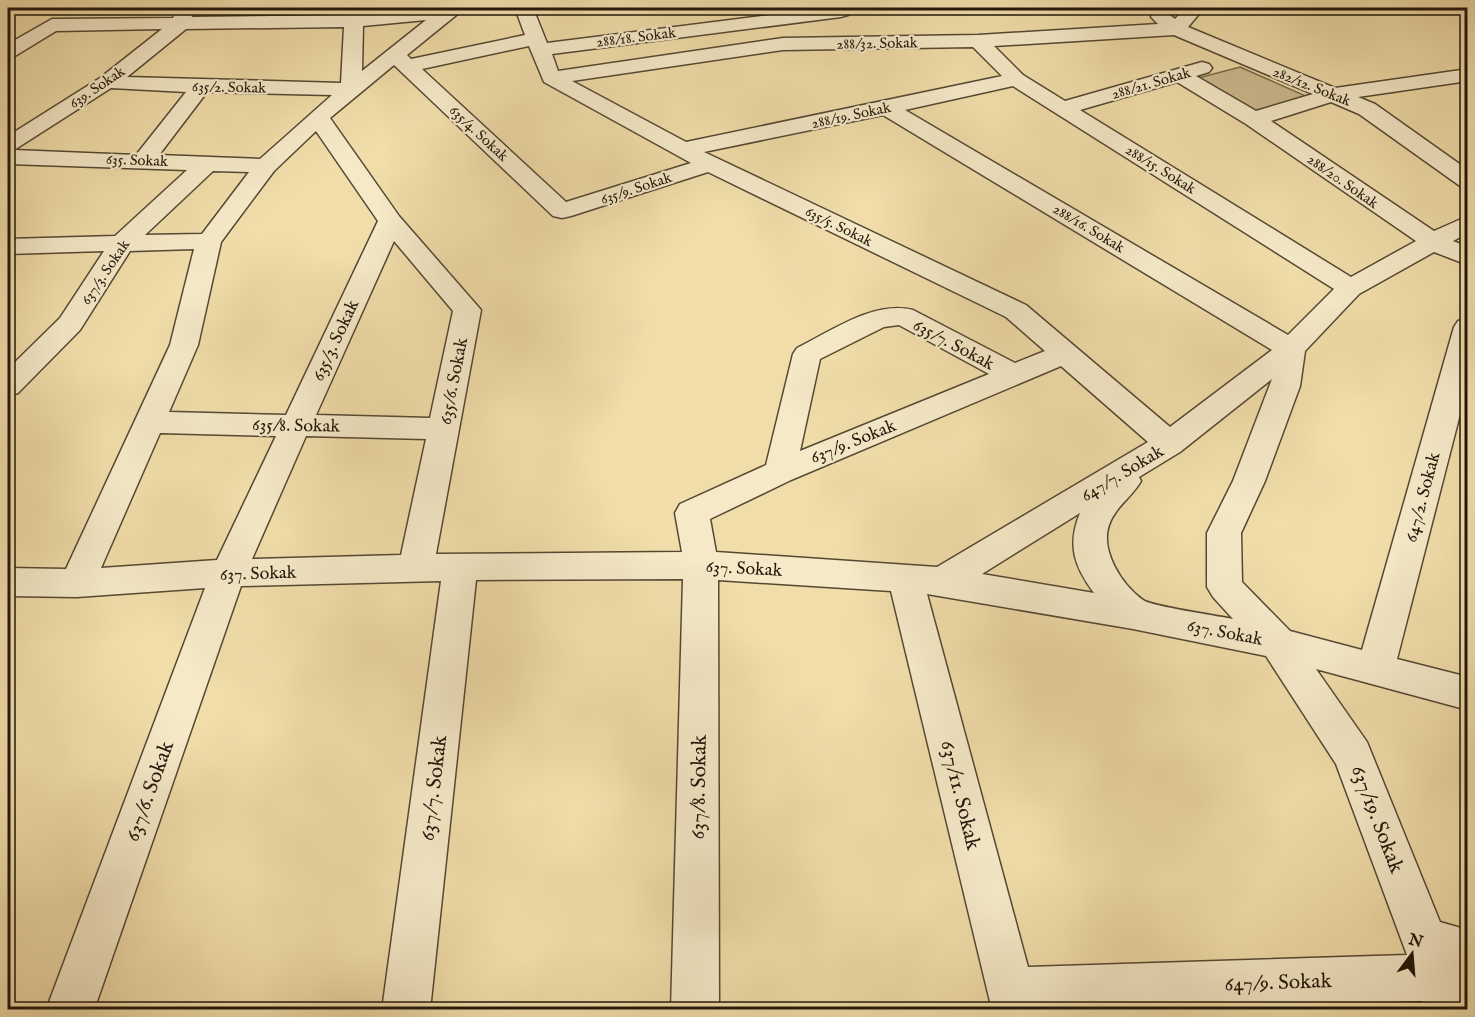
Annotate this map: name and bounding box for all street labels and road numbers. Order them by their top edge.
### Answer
street label: 288/18. Sokak [595,23,678,52]
street label: 288/32. Sokak [836,33,919,54]
street label: 639. Sokak [66,61,130,113]
street label: 282/12. Sokak [1270,62,1354,111]
street label: 288/21. Sokak [1109,63,1194,104]
street label: 635/2. Sokak [192,77,267,98]
street label: 288/19. Sokak [810,98,894,133]
street label: 635/4. Sokak [445,101,513,166]
street label: 288/15. Sokak [1122,140,1200,199]
street label: 635. Sokak [106,150,169,171]
street label: 288/20. Sokak [1303,150,1383,214]
street label: 635/9. Sokak [598,168,675,209]
street label: 288/16. Sokak [1049,200,1129,258]
street label: 635/5. Sokak [802,202,876,251]
street label: 637/3. Sokak [77,235,135,308]
street label: 635/3. Sokak [307,296,365,385]
street label: 635/7. Sokak [909,314,998,377]
street label: 635/6. Sokak [435,335,474,427]
street label: 635/8. Sokak [252,414,340,439]
street label: 637/9. Sokak [807,415,900,470]
street label: 647/7. Sokak [1077,440,1169,508]
street label: 647/2. Sokak [1400,449,1447,545]
street label: 637. Sokak [705,556,783,583]
street label: 637. Sokak [219,562,297,587]
street label: 637. Sokak [1185,615,1265,652]
street label: 637/7. Sokak [415,733,454,843]
street label: 637/8. Sokak [685,734,714,840]
street label: 637/6. Sokak [120,737,181,846]
street label: 637/11. Sokak [933,738,986,854]
street label: 637/19. Sokak [1344,762,1410,878]
street label: 647/9. Sokak [1224,968,1333,999]

